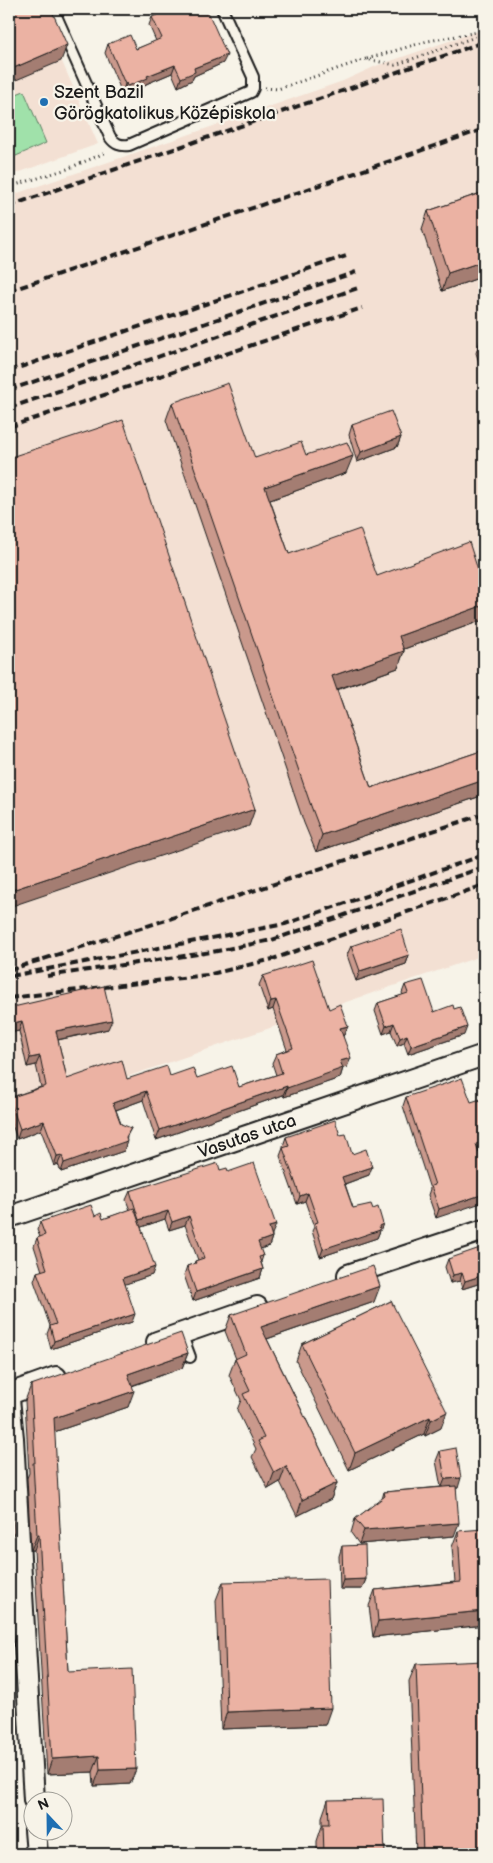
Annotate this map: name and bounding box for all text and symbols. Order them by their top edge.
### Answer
place label: Szent Bazil Görögkatolikus Középiskola [54,82,276,124]
marker: Szent Bazil Görögkatolikus Középiskola [38,96,50,108]
street label: Vasutas utca [195,1110,299,1163]
north arrow [22,1790,72,1840]
text: N [35,1795,51,1814]

